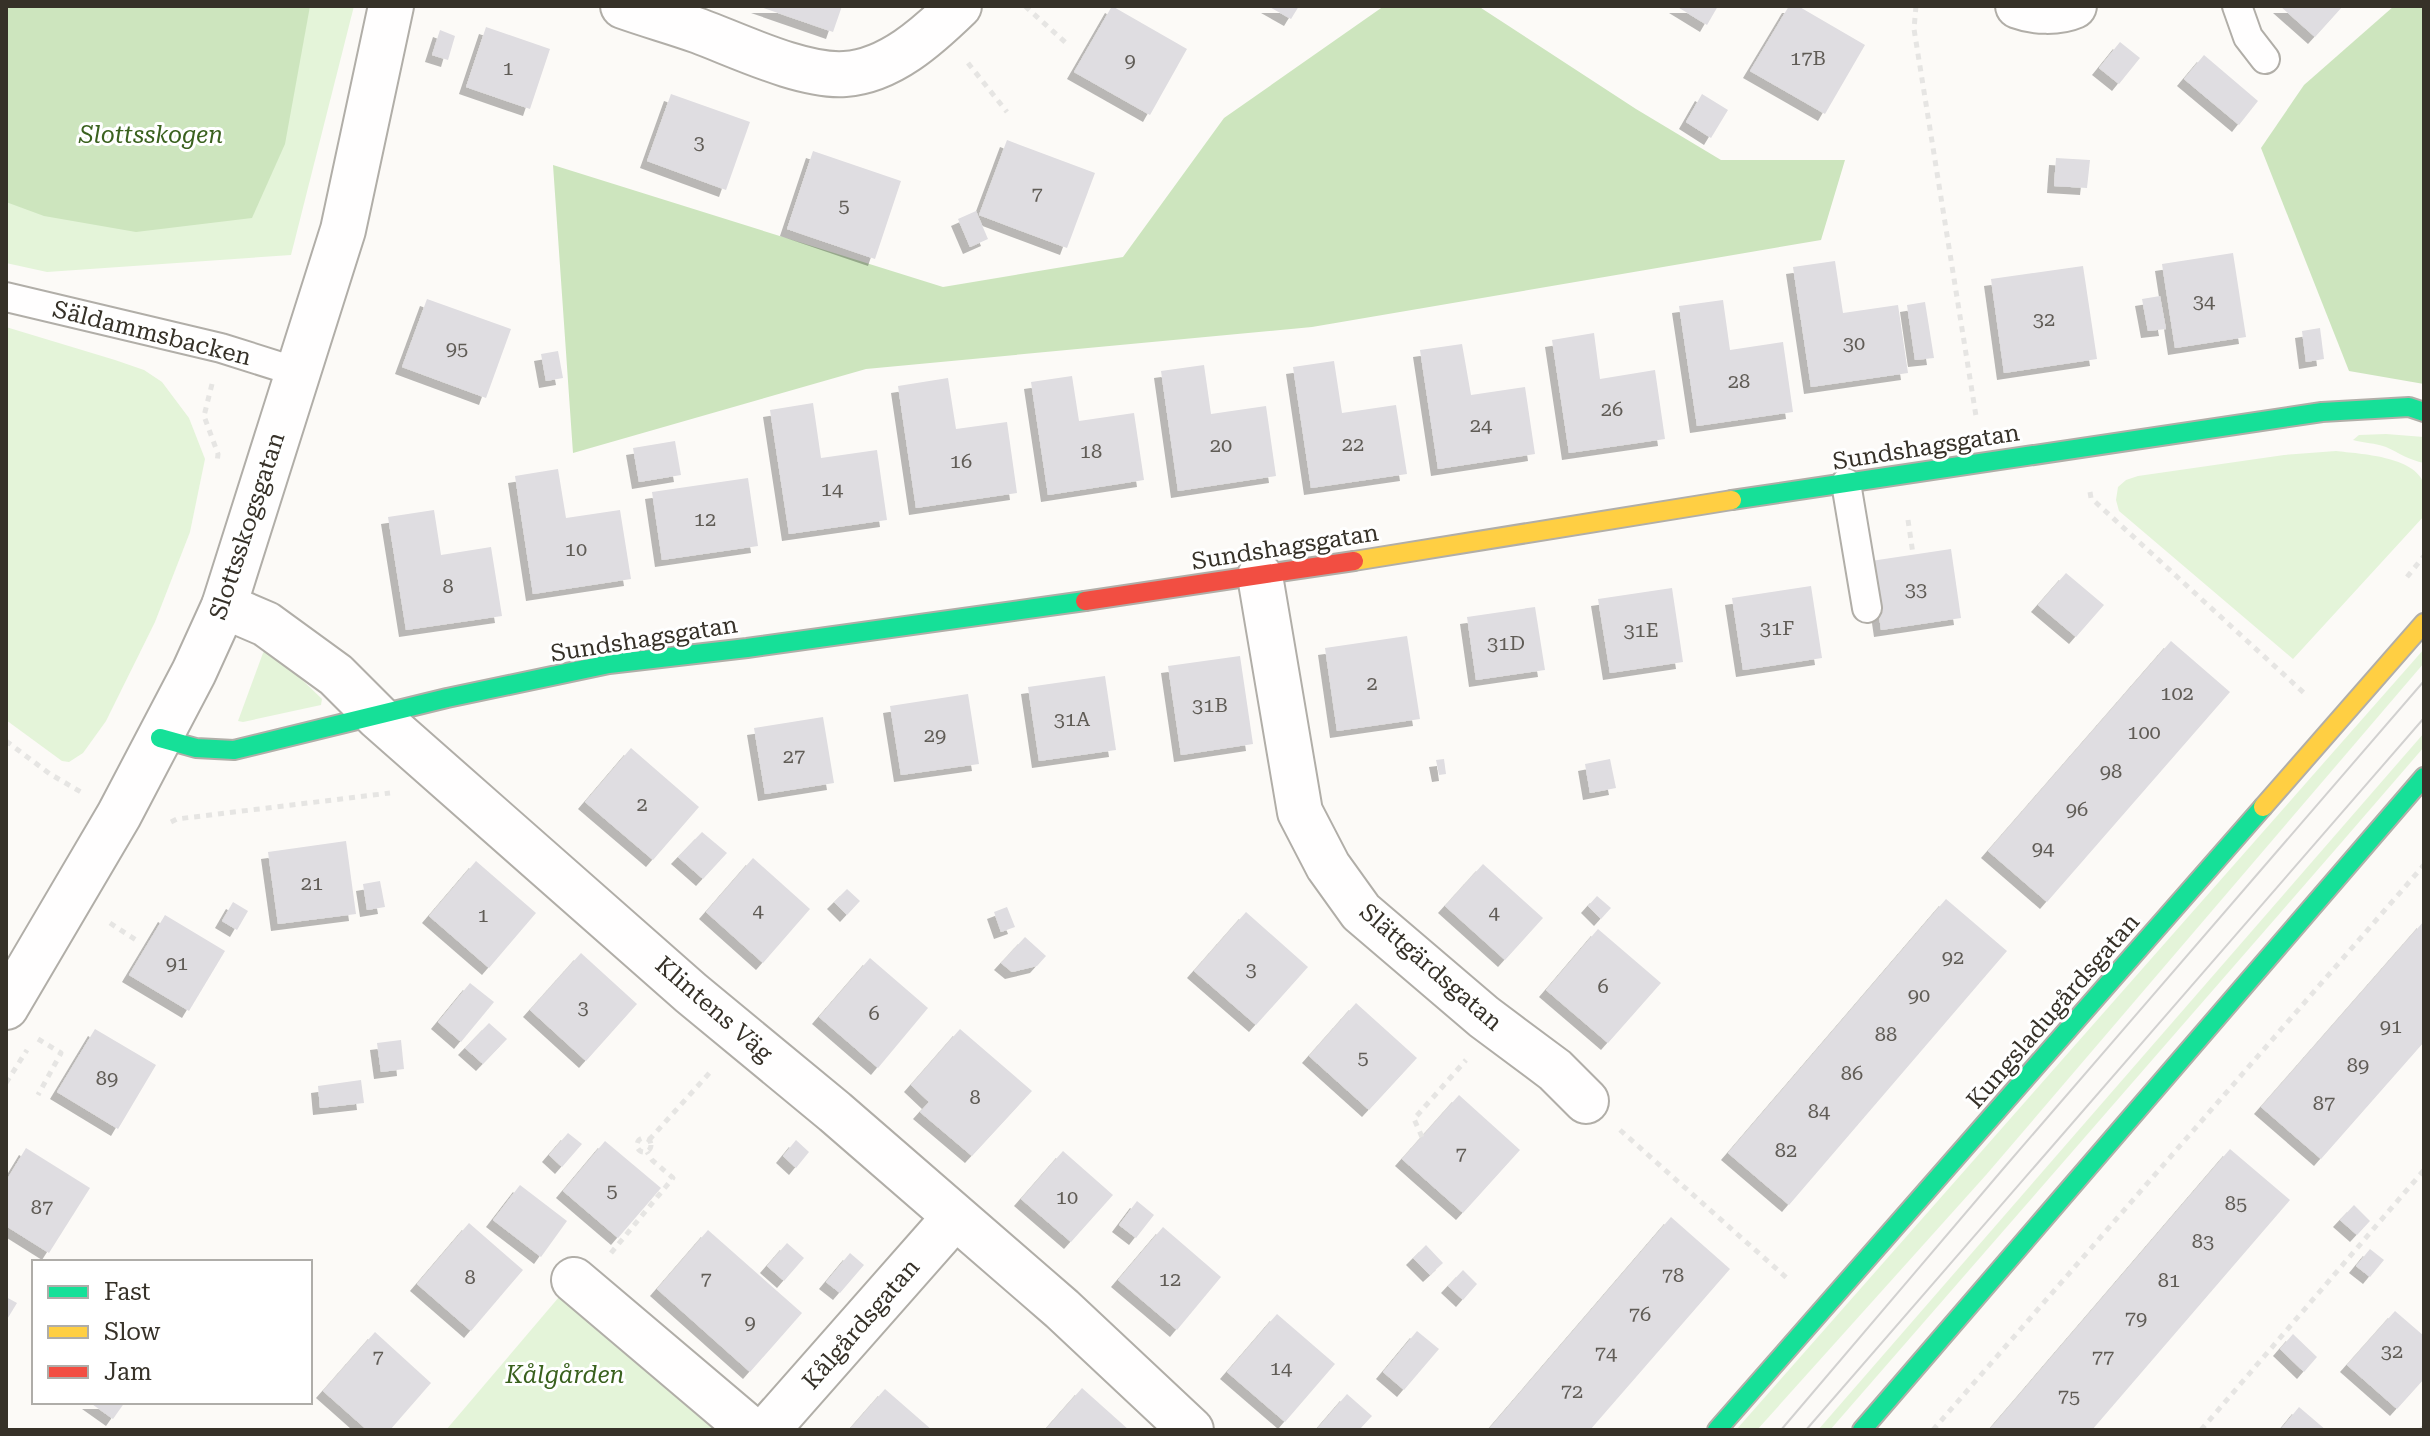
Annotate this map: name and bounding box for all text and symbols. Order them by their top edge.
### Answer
house number: 17B [1790,46,1826,70]
house number: 9 [1124,48,1136,72]
house number: 1 [502,56,514,80]
park label: Slottsskogen [78,121,223,149]
house number: 3 [693,130,705,154]
house number: 7 [1031,182,1043,206]
house number: 5 [838,193,850,217]
house number: 34 [2193,289,2216,313]
street label: Säldammsbacken [50,295,254,371]
house number: 32 [2033,307,2055,331]
house number: 30 [1843,331,1865,355]
house number: 95 [446,336,468,360]
house number: 28 [1728,369,1750,393]
house number: 26 [1601,397,1623,421]
house number: 24 [1470,413,1493,437]
street label: Sundshagsgatan [1830,418,2022,476]
street label: Slottsskogsgatan [204,429,290,623]
house number: 22 [1342,432,1364,456]
house number: 20 [1210,433,1232,457]
house number: 18 [1080,439,1102,463]
house number: 16 [950,449,972,473]
house number: 14 [821,477,844,501]
house number: 12 [694,507,716,531]
street label: Sundshagsgatan [1189,518,1381,576]
house number: 10 [565,537,587,561]
house number: 8 [442,574,454,598]
house number: 33 [1905,577,1927,601]
street label: Sundshagsgatan [548,610,740,668]
house number: 31F [1760,616,1794,640]
house number: 31E [1623,618,1659,642]
house number: 31D [1487,631,1525,655]
house number: 2 [1366,671,1378,695]
house number: 102 [2160,681,2194,705]
house number: 31B [1192,693,1228,717]
house number: 31A [1054,707,1090,731]
house number: 100 [2127,720,2161,744]
house number: 29 [924,723,946,747]
house number: 27 [783,744,805,768]
house number: 98 [2100,759,2122,783]
house number: 2 [636,792,648,816]
house number: 96 [2066,797,2088,821]
house number: 94 [2032,836,2055,860]
house number: 21 [301,871,323,895]
house number: 4 [752,898,764,922]
street label: Slättgärdsgatan [1354,898,1508,1036]
house number: 4 [1488,900,1500,924]
house number: 1 [477,903,489,927]
street label: Kungsladugårdsgatan [1961,908,2145,1114]
house number: 92 [1942,945,1964,969]
house number: 91 [166,951,188,975]
street label: Klintens Väg [650,951,778,1068]
house number: 3 [1245,957,1257,981]
house number: 6 [1597,974,1609,998]
house number: 90 [1908,983,1930,1007]
house number: 3 [577,995,589,1019]
house number: 6 [868,1001,880,1025]
house number: 91 [2380,1014,2402,1038]
house number: 88 [1875,1022,1897,1046]
house number: 5 [1357,1045,1369,1069]
house number: 89 [2347,1053,2369,1077]
house number: 86 [1841,1061,1863,1085]
house number: 89 [96,1066,118,1090]
house number: 8 [969,1085,981,1109]
house number: 87 [2313,1091,2335,1115]
house number: 84 [1808,1099,1831,1123]
house number: 82 [1775,1138,1797,1162]
house number: 7 [1455,1142,1467,1166]
house number: 5 [606,1178,618,1202]
house number: 10 [1056,1185,1078,1209]
house number: 85 [2225,1191,2247,1215]
house number: 87 [31,1195,53,1219]
house number: 83 [2192,1229,2214,1253]
street label: Kålgårdsgatan [797,1253,925,1395]
legend [32,1260,312,1404]
house number: 78 [1662,1263,1684,1287]
house number: 8 [464,1265,476,1289]
house number: 7 [700,1267,712,1291]
house number: 12 [1159,1267,1181,1291]
house number: 81 [2158,1268,2180,1292]
text: Fast [104,1278,151,1306]
house number: 76 [1629,1302,1651,1326]
house number: 79 [2125,1306,2147,1330]
house number: 9 [744,1310,756,1334]
text: Slow [104,1318,161,1346]
house number: 32 [2381,1339,2403,1363]
house number: 74 [1595,1341,1618,1365]
house number: 7 [372,1345,384,1369]
house number: 77 [2092,1345,2114,1369]
house number: 14 [1270,1356,1293,1380]
text: Jam [104,1358,152,1386]
park label: Kålgården [505,1361,624,1389]
house number: 72 [1561,1379,1583,1403]
house number: 75 [2058,1384,2080,1408]

